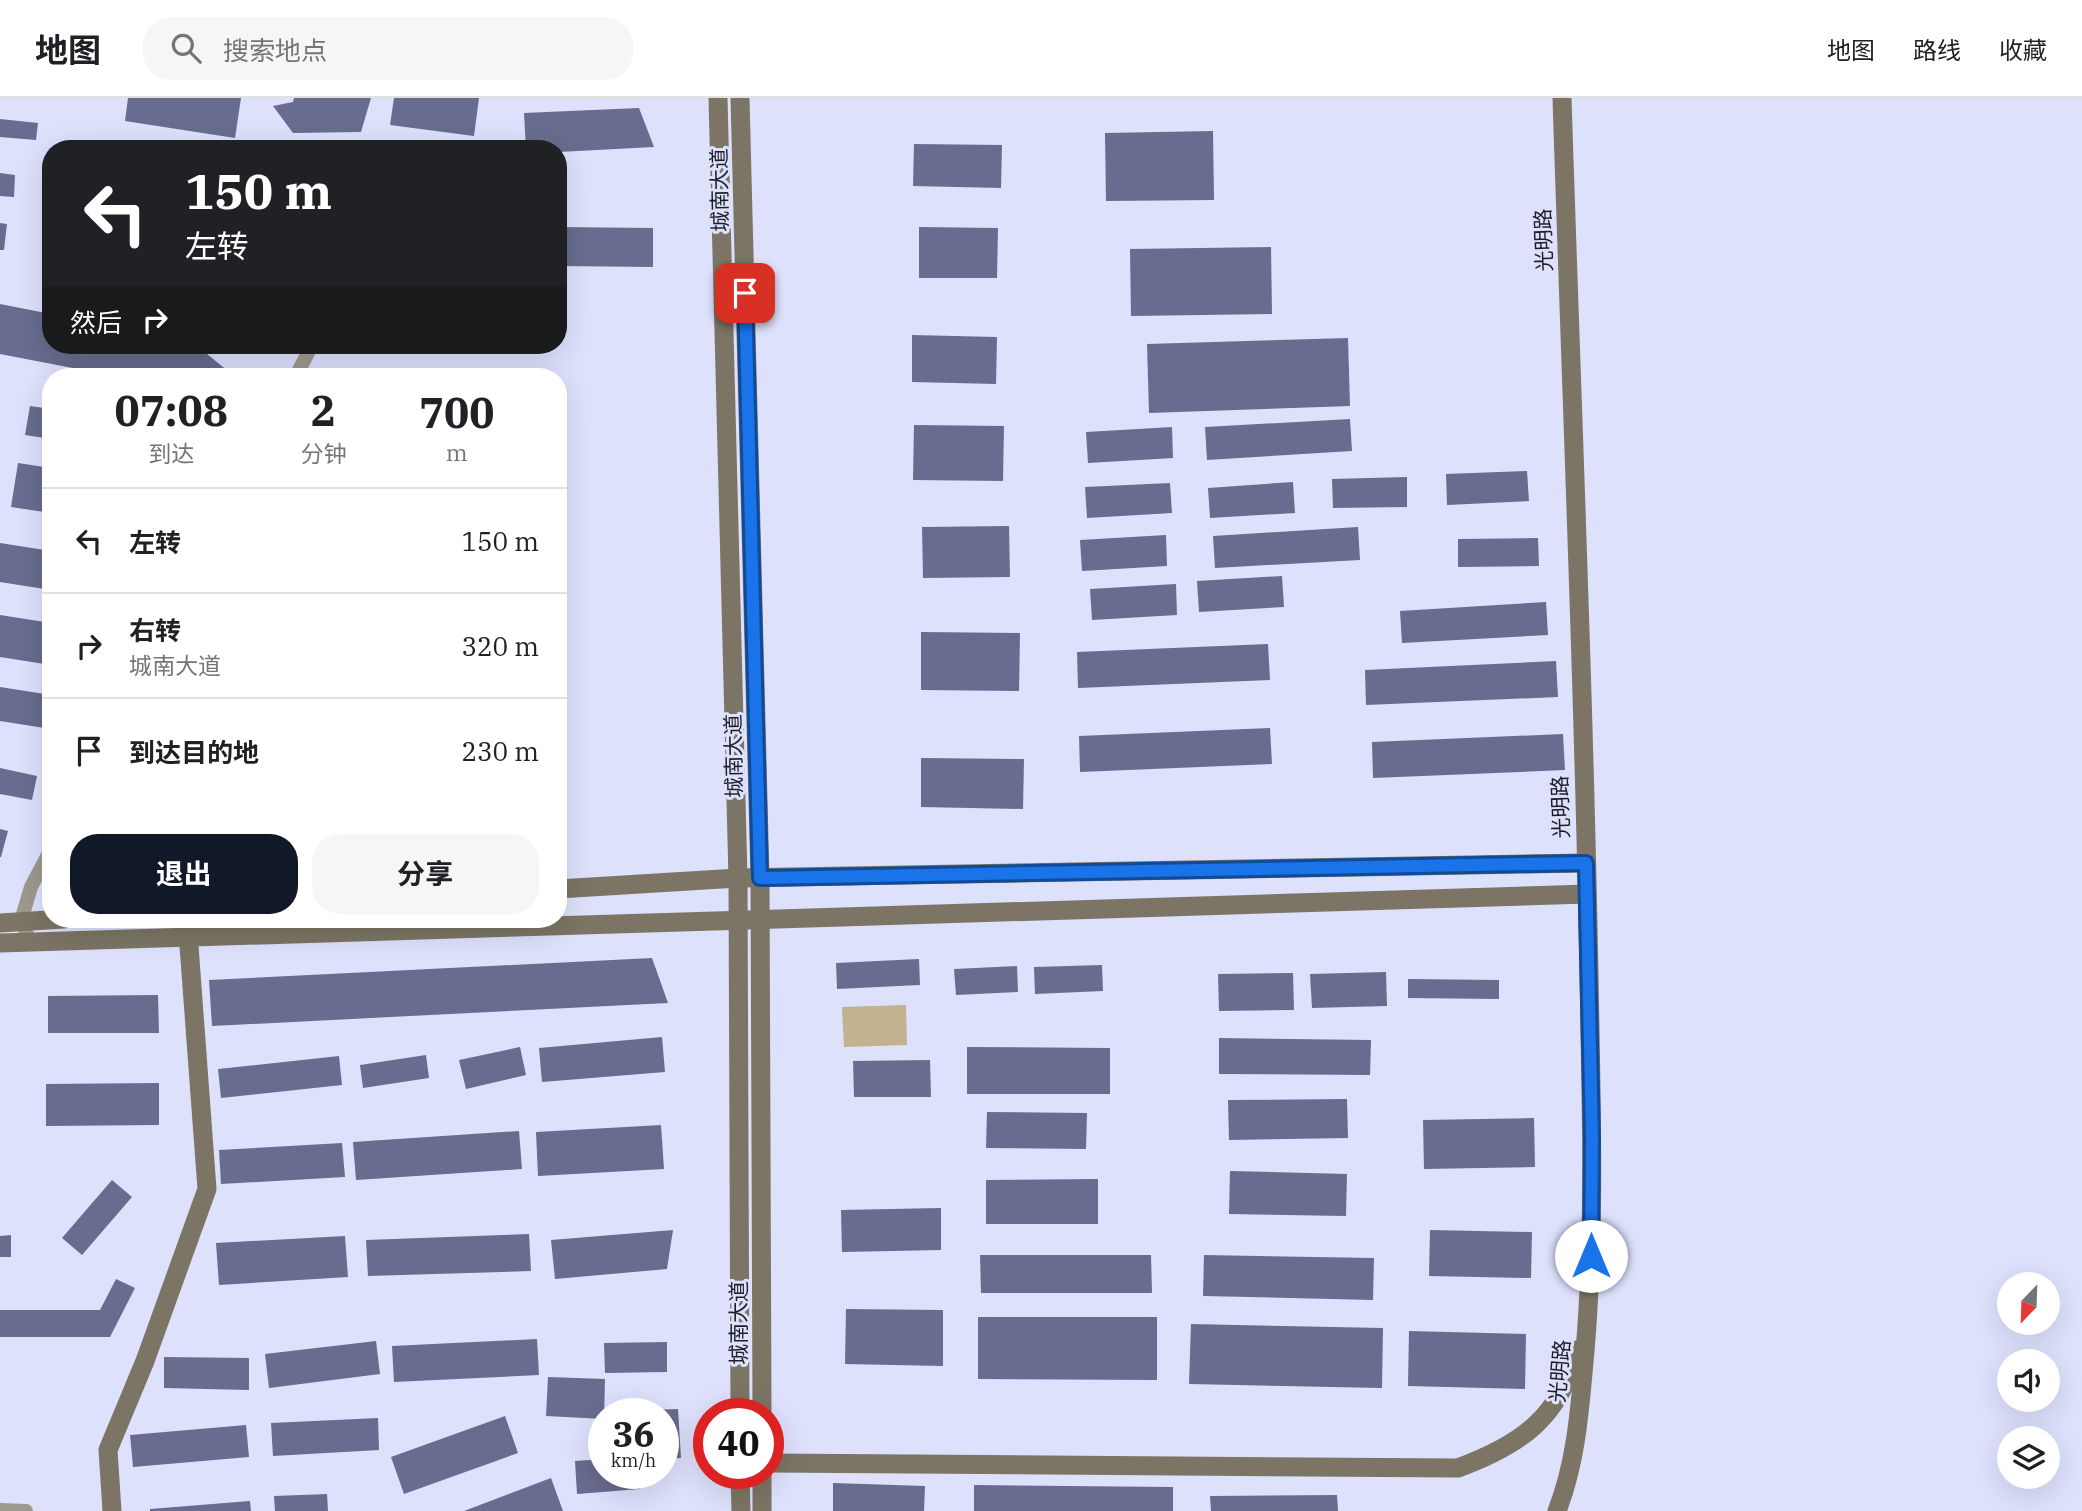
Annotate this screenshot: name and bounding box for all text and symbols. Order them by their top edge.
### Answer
search box [143,17,633,80]
text: 地图 [35,28,101,71]
icon: search [167,29,205,67]
text: 搜索地点 [223,33,327,67]
text: 地图 [1827,34,1875,66]
text: 路线 [1913,34,1961,66]
text: 收藏 [1999,34,2047,66]
street label: 城南大道 [704,148,734,232]
text: 150 m [185,159,332,222]
icon: left [70,168,161,259]
street label: 光明路 [1528,208,1558,272]
text: 左转 [185,225,249,267]
pin [715,263,775,323]
icon: arrive [726,274,764,312]
icon: right [136,301,174,339]
text: 然后 [70,305,122,339]
text: 07:08 [114,383,228,438]
text: 2 [311,383,336,438]
text: 700 [419,385,495,440]
text: m [446,437,468,467]
text: 到达 [148,438,194,468]
text: 分钟 [300,438,346,468]
icon: left [70,522,108,560]
text: 150 m [461,524,539,558]
text: 左转 [129,525,181,559]
text: 右转 [129,613,181,647]
icon: right [70,627,108,665]
text: 320 m [461,629,539,663]
text: 城南大道 [129,650,221,680]
street label: 城南大道 [718,714,748,798]
icon: arrive [70,732,108,770]
text: 230 m [461,734,539,768]
text: 到达目的地 [129,735,259,769]
street label: 光明路 [1545,775,1575,839]
button: 退出 [70,834,298,914]
button: 分享 [312,834,539,914]
position arrow [1554,1219,1628,1293]
north arrow [1997,1272,2060,1335]
map controls [1997,1272,2060,1489]
street label: 城南大道 [724,1281,752,1365]
street label: 光明路 [1542,1338,1576,1404]
button: sound [1997,1349,2060,1412]
speed limit sign: 40 [693,1398,784,1489]
text: 36 [612,1411,655,1457]
button: layers [1997,1426,2060,1489]
text: km/h [611,1449,656,1472]

